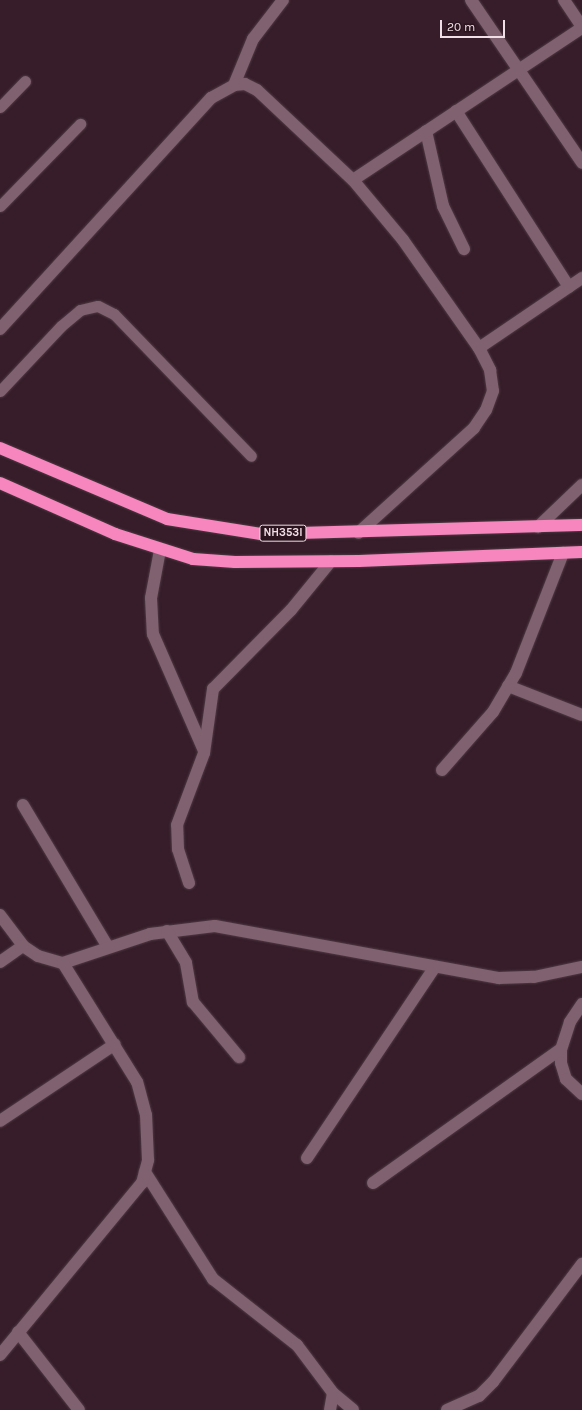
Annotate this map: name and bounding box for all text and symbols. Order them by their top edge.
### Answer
scale bar [442,12,507,38]
text: 20 m [447,20,475,34]
road number: NH353I [259,524,307,542]

